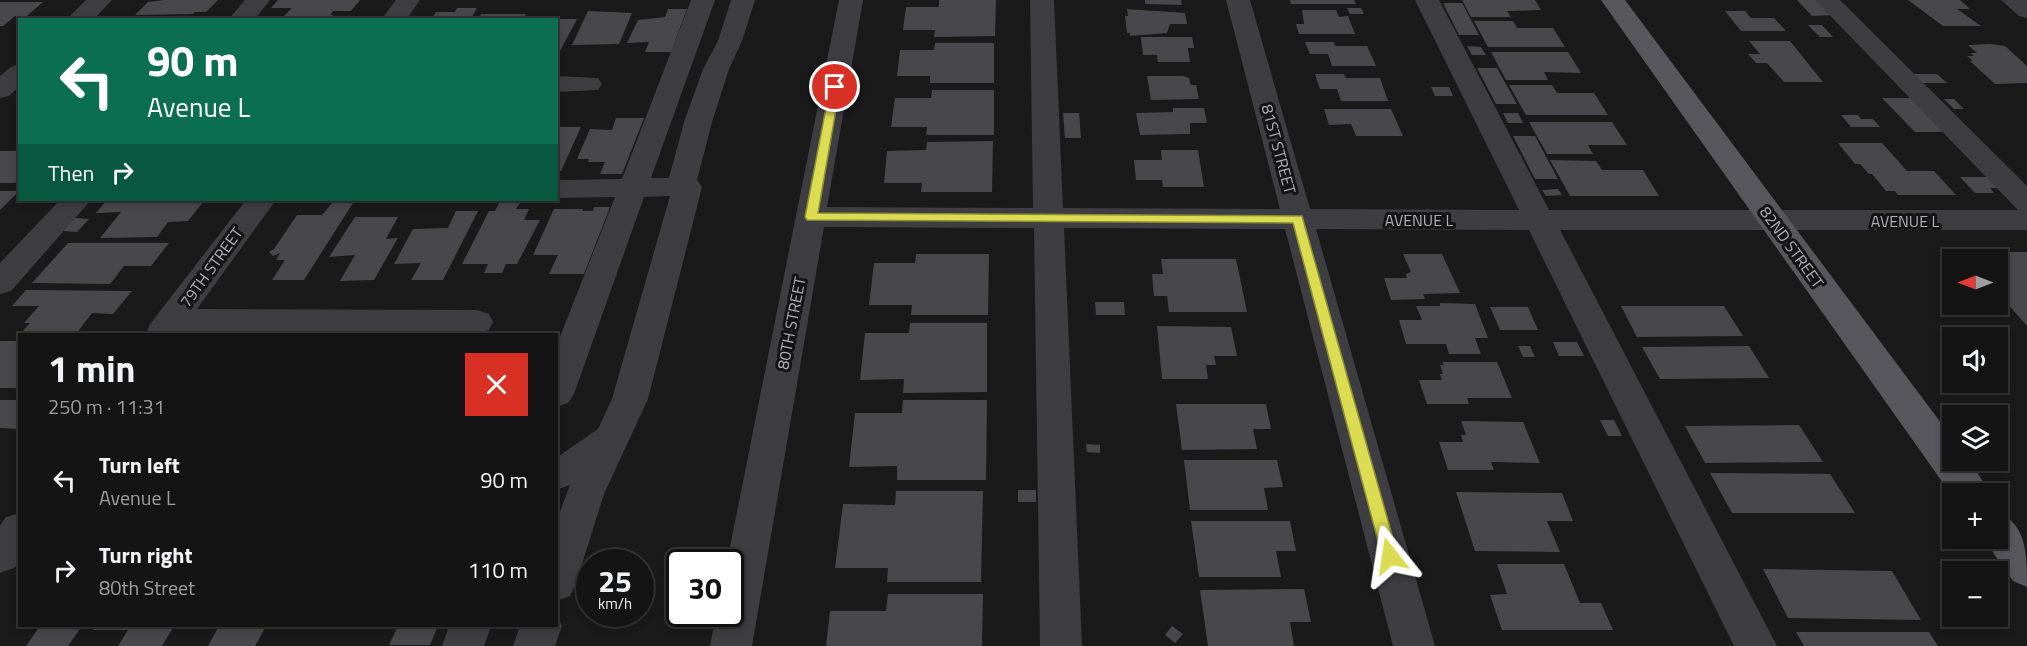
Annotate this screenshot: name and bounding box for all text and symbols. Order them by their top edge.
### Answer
text: 90 m [147,28,239,92]
icon: left [48,42,126,120]
pin [809,61,860,112]
icon: arrive [818,70,851,103]
text: Avenue L [147,86,250,127]
street label: 81ST STREET [1256,102,1303,197]
text: Then [48,156,94,190]
icon: right [106,156,139,189]
street label: 82ND STREET [1754,201,1830,293]
street label: AVENUE L [1385,208,1454,232]
street label: AVENUE L [1871,209,1940,233]
street label: 79TH STREET [174,222,249,312]
north arrow [1942,249,2008,315]
map controls [1942,249,2008,627]
street label: 80TH STREET [770,274,812,371]
button: sound [1942,327,2008,393]
text: 1 min [48,341,135,396]
button: close [465,353,528,416]
text: 250 m · 11:31 [48,391,165,422]
button: layers [1942,405,2008,471]
text: Turn left [99,448,180,482]
text: 90 m [480,463,528,497]
icon: left [48,464,81,497]
text: Avenue L [99,482,176,513]
button: + [1942,483,2008,549]
position arrow [1358,524,1422,588]
text: Turn right [99,538,193,572]
speed limit sign: 30 [666,549,744,627]
text: 110 m [468,553,528,587]
icon: right [48,554,81,587]
text: 25 [598,558,632,604]
button: − [1942,561,2008,627]
text: 80th Street [99,572,195,603]
text: km/h [598,592,632,615]

